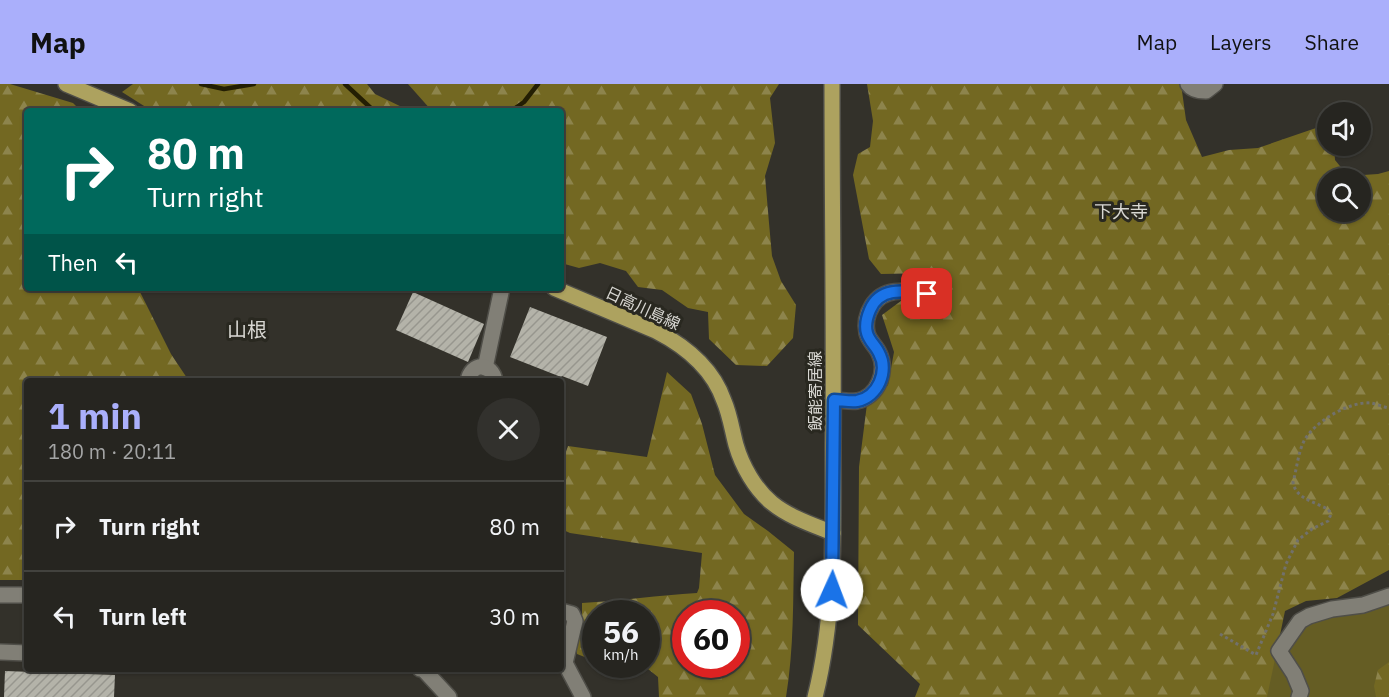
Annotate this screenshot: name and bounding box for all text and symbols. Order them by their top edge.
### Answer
text: Map [30,24,86,61]
text: Map [1137,28,1177,56]
text: Layers [1210,28,1272,56]
text: Share [1305,28,1359,56]
map controls [1317,102,1371,222]
button: sound [1317,102,1371,156]
text: 80 m [147,126,245,181]
icon: right [48,132,126,210]
button: search [1317,168,1371,222]
text: Turn right [147,179,264,214]
district label: 下大寺 [1094,200,1148,223]
icon: left [110,246,143,279]
text: Then [48,248,98,277]
pin [901,268,952,319]
icon: arrive [910,277,943,310]
street label: 日高川島線 [603,282,683,334]
district label: 山根 [227,316,267,343]
street label: 飯能寄居線 [805,351,825,431]
text: 1 min [48,392,142,439]
button: close [477,398,540,461]
text: 180 m · 20:11 [48,438,176,465]
icon: right [48,510,81,543]
text: Turn right [99,512,200,541]
text: 80 m [489,512,540,541]
position arrow [800,558,864,622]
icon: left [48,600,81,633]
speed limit sign: 60 [672,600,750,678]
text: Turn left [99,602,187,631]
text: 30 m [489,602,540,631]
text: 56 [603,612,639,651]
text: km/h [603,645,639,664]

